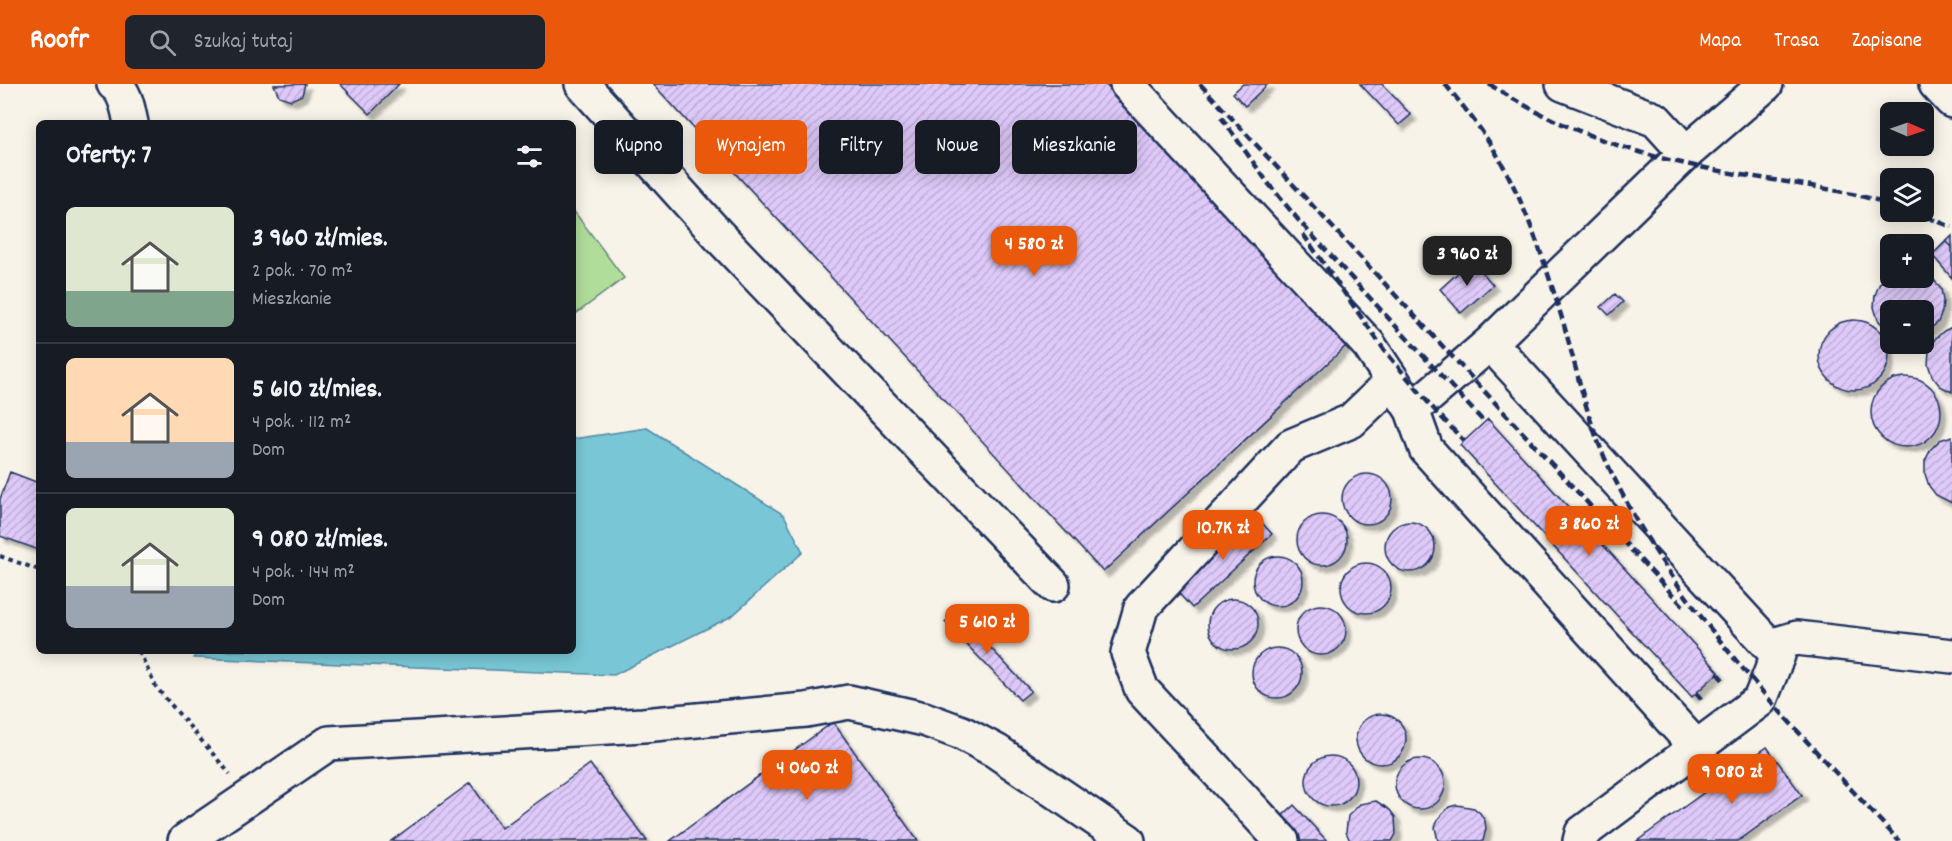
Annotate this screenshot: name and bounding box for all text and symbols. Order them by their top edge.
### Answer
search box [125,15,545,69]
text: Roofr [30,22,89,62]
icon: search [146,26,179,59]
text: Szukaj tutaj [194,27,293,58]
text: Mapa [1699,27,1741,57]
text: Trasa [1774,27,1819,57]
text: Zapisane [1852,27,1922,57]
north arrow [1880,102,1934,156]
map controls [1880,102,1934,354]
chip: Kupno [594,120,683,174]
chip: Wynajem [695,120,807,174]
chip: Filtry [819,120,903,174]
chip: Nowe [915,120,1000,174]
chip: Mieszkanie [1012,120,1137,174]
text: Oferty: 7 [66,138,152,175]
icon: filters [513,140,546,173]
button: layers [1880,168,1934,222]
text: 3 960 zł/mies. [252,221,387,258]
pin: 4 580 zł [972,226,1096,277]
icon: home [114,231,186,303]
text: 4 580 zł [1005,231,1063,259]
button: + [1880,234,1934,288]
pin: 3 960 zł [1405,236,1529,287]
text: 3 960 zł [1437,241,1497,269]
text: 2 pok. · 70 m² [252,258,353,286]
text: Mieszkanie [252,286,331,314]
button: − [1880,300,1934,354]
text: 5 610 zł/mies. [252,372,382,409]
icon: home [114,382,186,454]
text: 4 pok. · 112 m² [252,409,351,437]
text: Dom [252,437,285,465]
pin: 3 860 zł [1527,506,1651,557]
pin: 10.7K zł [1161,510,1285,561]
text: 3 860 zł [1559,511,1619,539]
text: 10.7K zł [1197,515,1249,543]
text: 9 080 zł/mies. [252,522,388,559]
icon: home [114,532,186,604]
text: 4 pok. · 144 m² [252,559,355,587]
text: Dom [252,587,285,615]
pin: 5 610 zł [925,604,1049,655]
text: 5 610 zł [959,609,1015,637]
pin: 4 060 zł [745,750,869,801]
pin: 9 080 zł [1670,754,1794,805]
text: 4 060 zł [776,755,838,783]
text: 9 080 zł [1702,759,1762,787]

